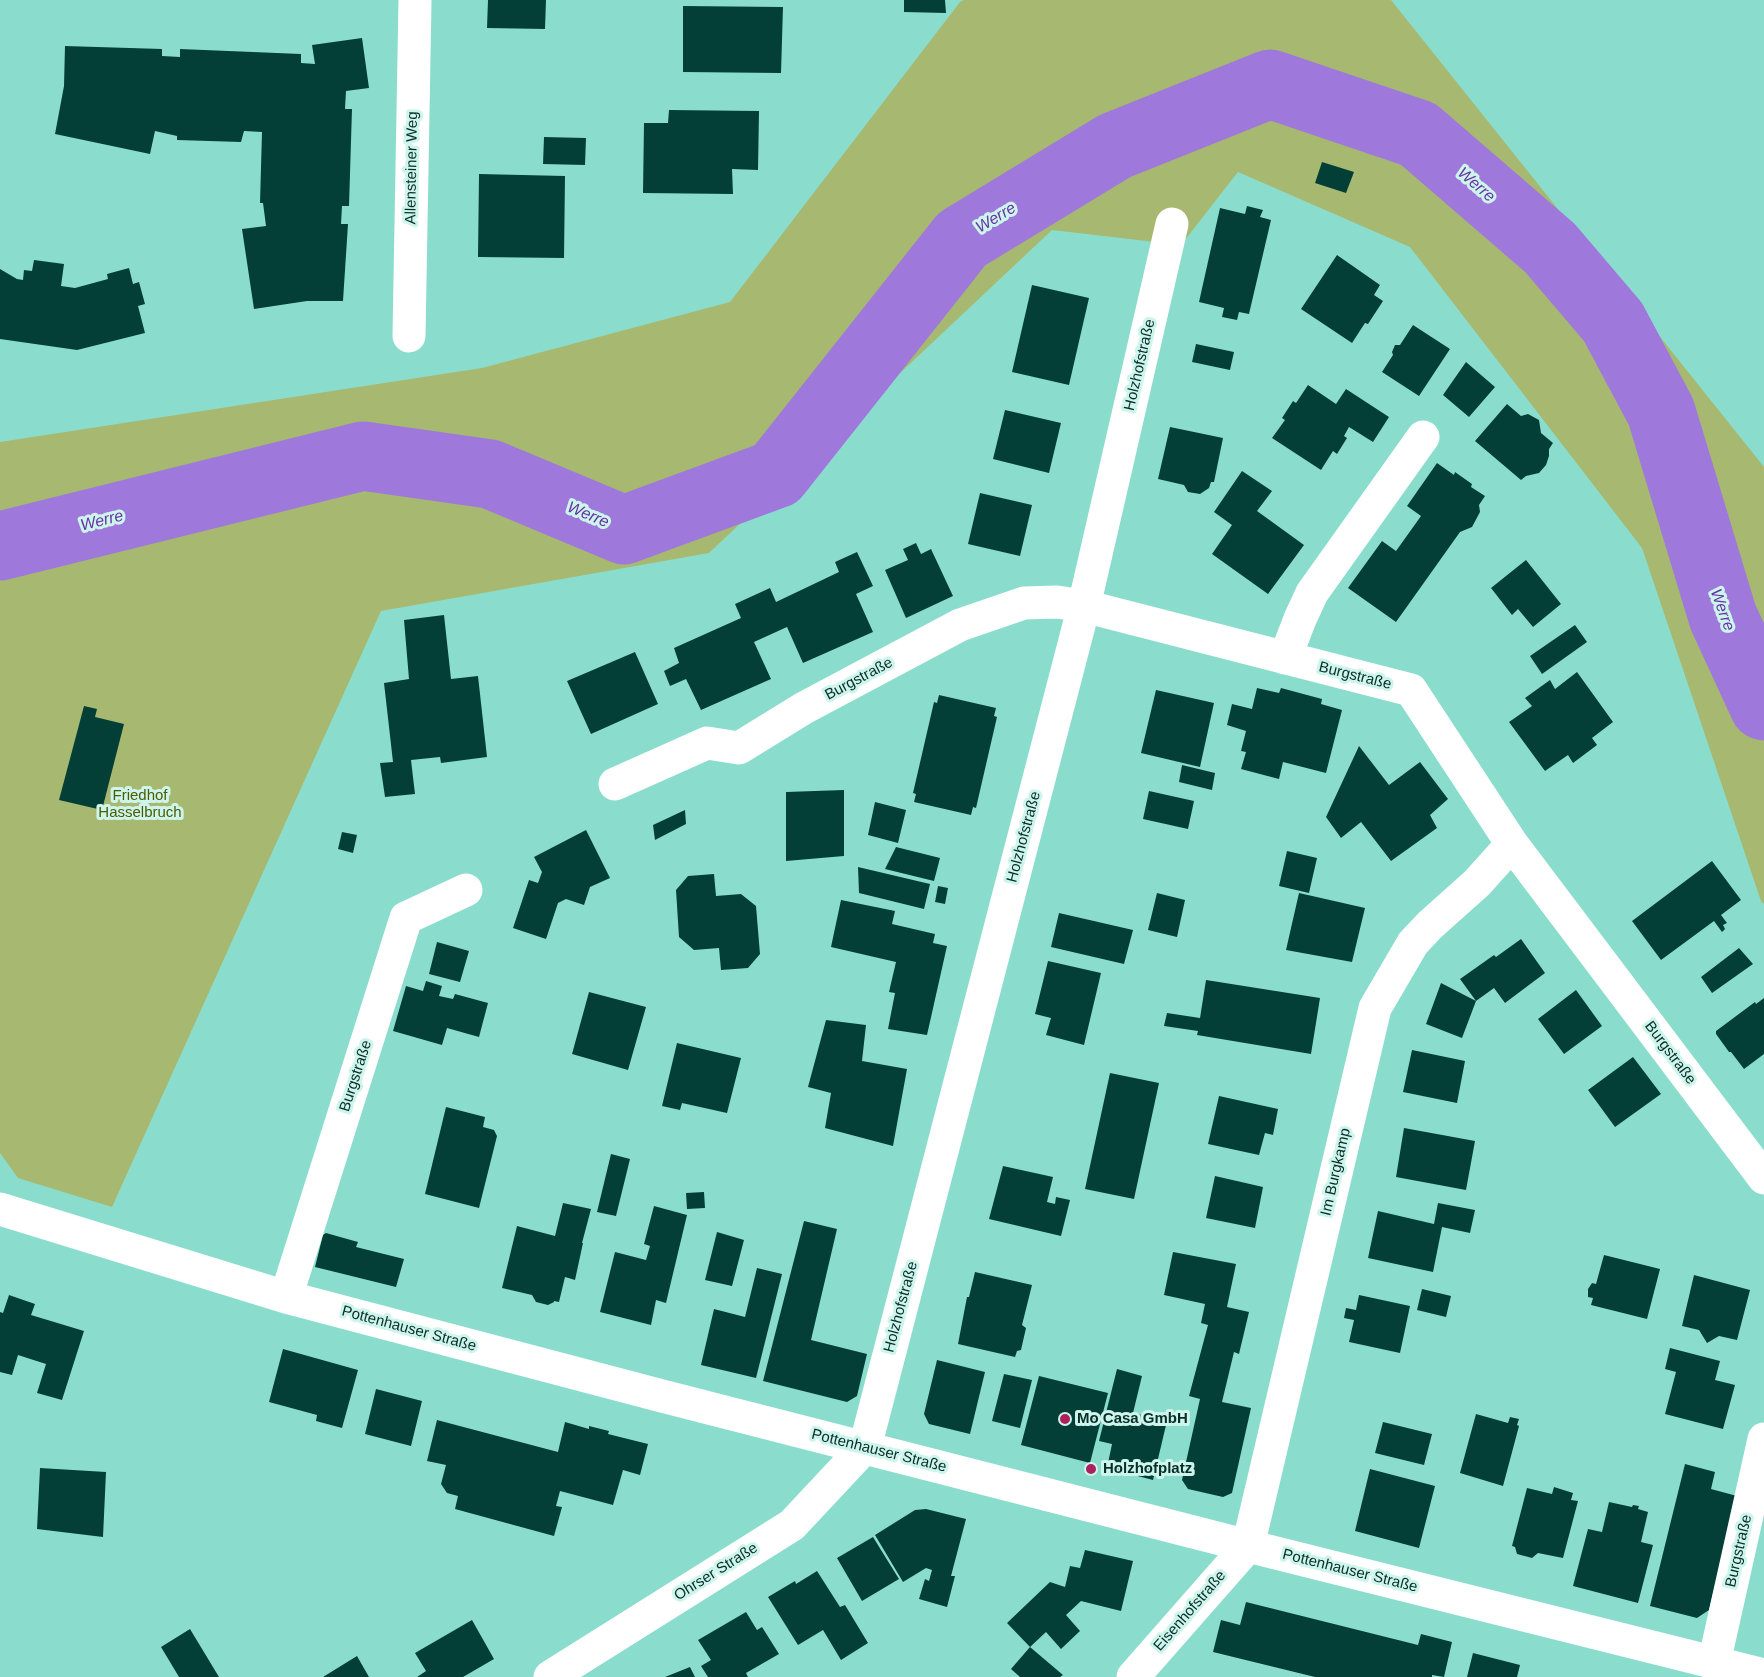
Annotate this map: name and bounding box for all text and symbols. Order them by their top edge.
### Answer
street label: Allensteiner Weg [402,111,422,225]
water label: Werre [1453,164,1499,206]
water label: Werre [973,199,1019,237]
street label: Holzhofstraße [1121,317,1159,413]
water label: Werre [564,498,612,532]
water label: Werre [79,506,125,536]
water label: Werre [1706,586,1738,634]
street label: Burgstraße [822,654,896,704]
street label: Burgstraße [1317,658,1393,694]
park label: Friedhof Hasselbruch [98,787,182,822]
street label: Holzhofstraße [1003,790,1045,884]
street label: Burgstraße [1640,1018,1700,1088]
street label: Burgstraße [336,1038,376,1114]
street label: Im Burgkamp [1317,1127,1355,1217]
street label: Holzhofstraße [880,1260,922,1354]
street label: Pottenhauser Straße [340,1302,478,1356]
place label: Mo Casa GmbH [1077,1410,1188,1428]
marker: Mo Casa GmbH [1058,1412,1072,1426]
street label: Pottenhauser Straße [810,1426,948,1476]
place label: Holzhofplatz [1103,1460,1192,1478]
marker: Holzhofplatz [1084,1462,1098,1476]
street label: Burgstraße [1722,1513,1756,1589]
street label: Ohrser Straße [671,1539,761,1605]
street label: Pottenhauser Straße [1281,1546,1419,1596]
street label: Eisenhofstraße [1150,1567,1230,1655]

